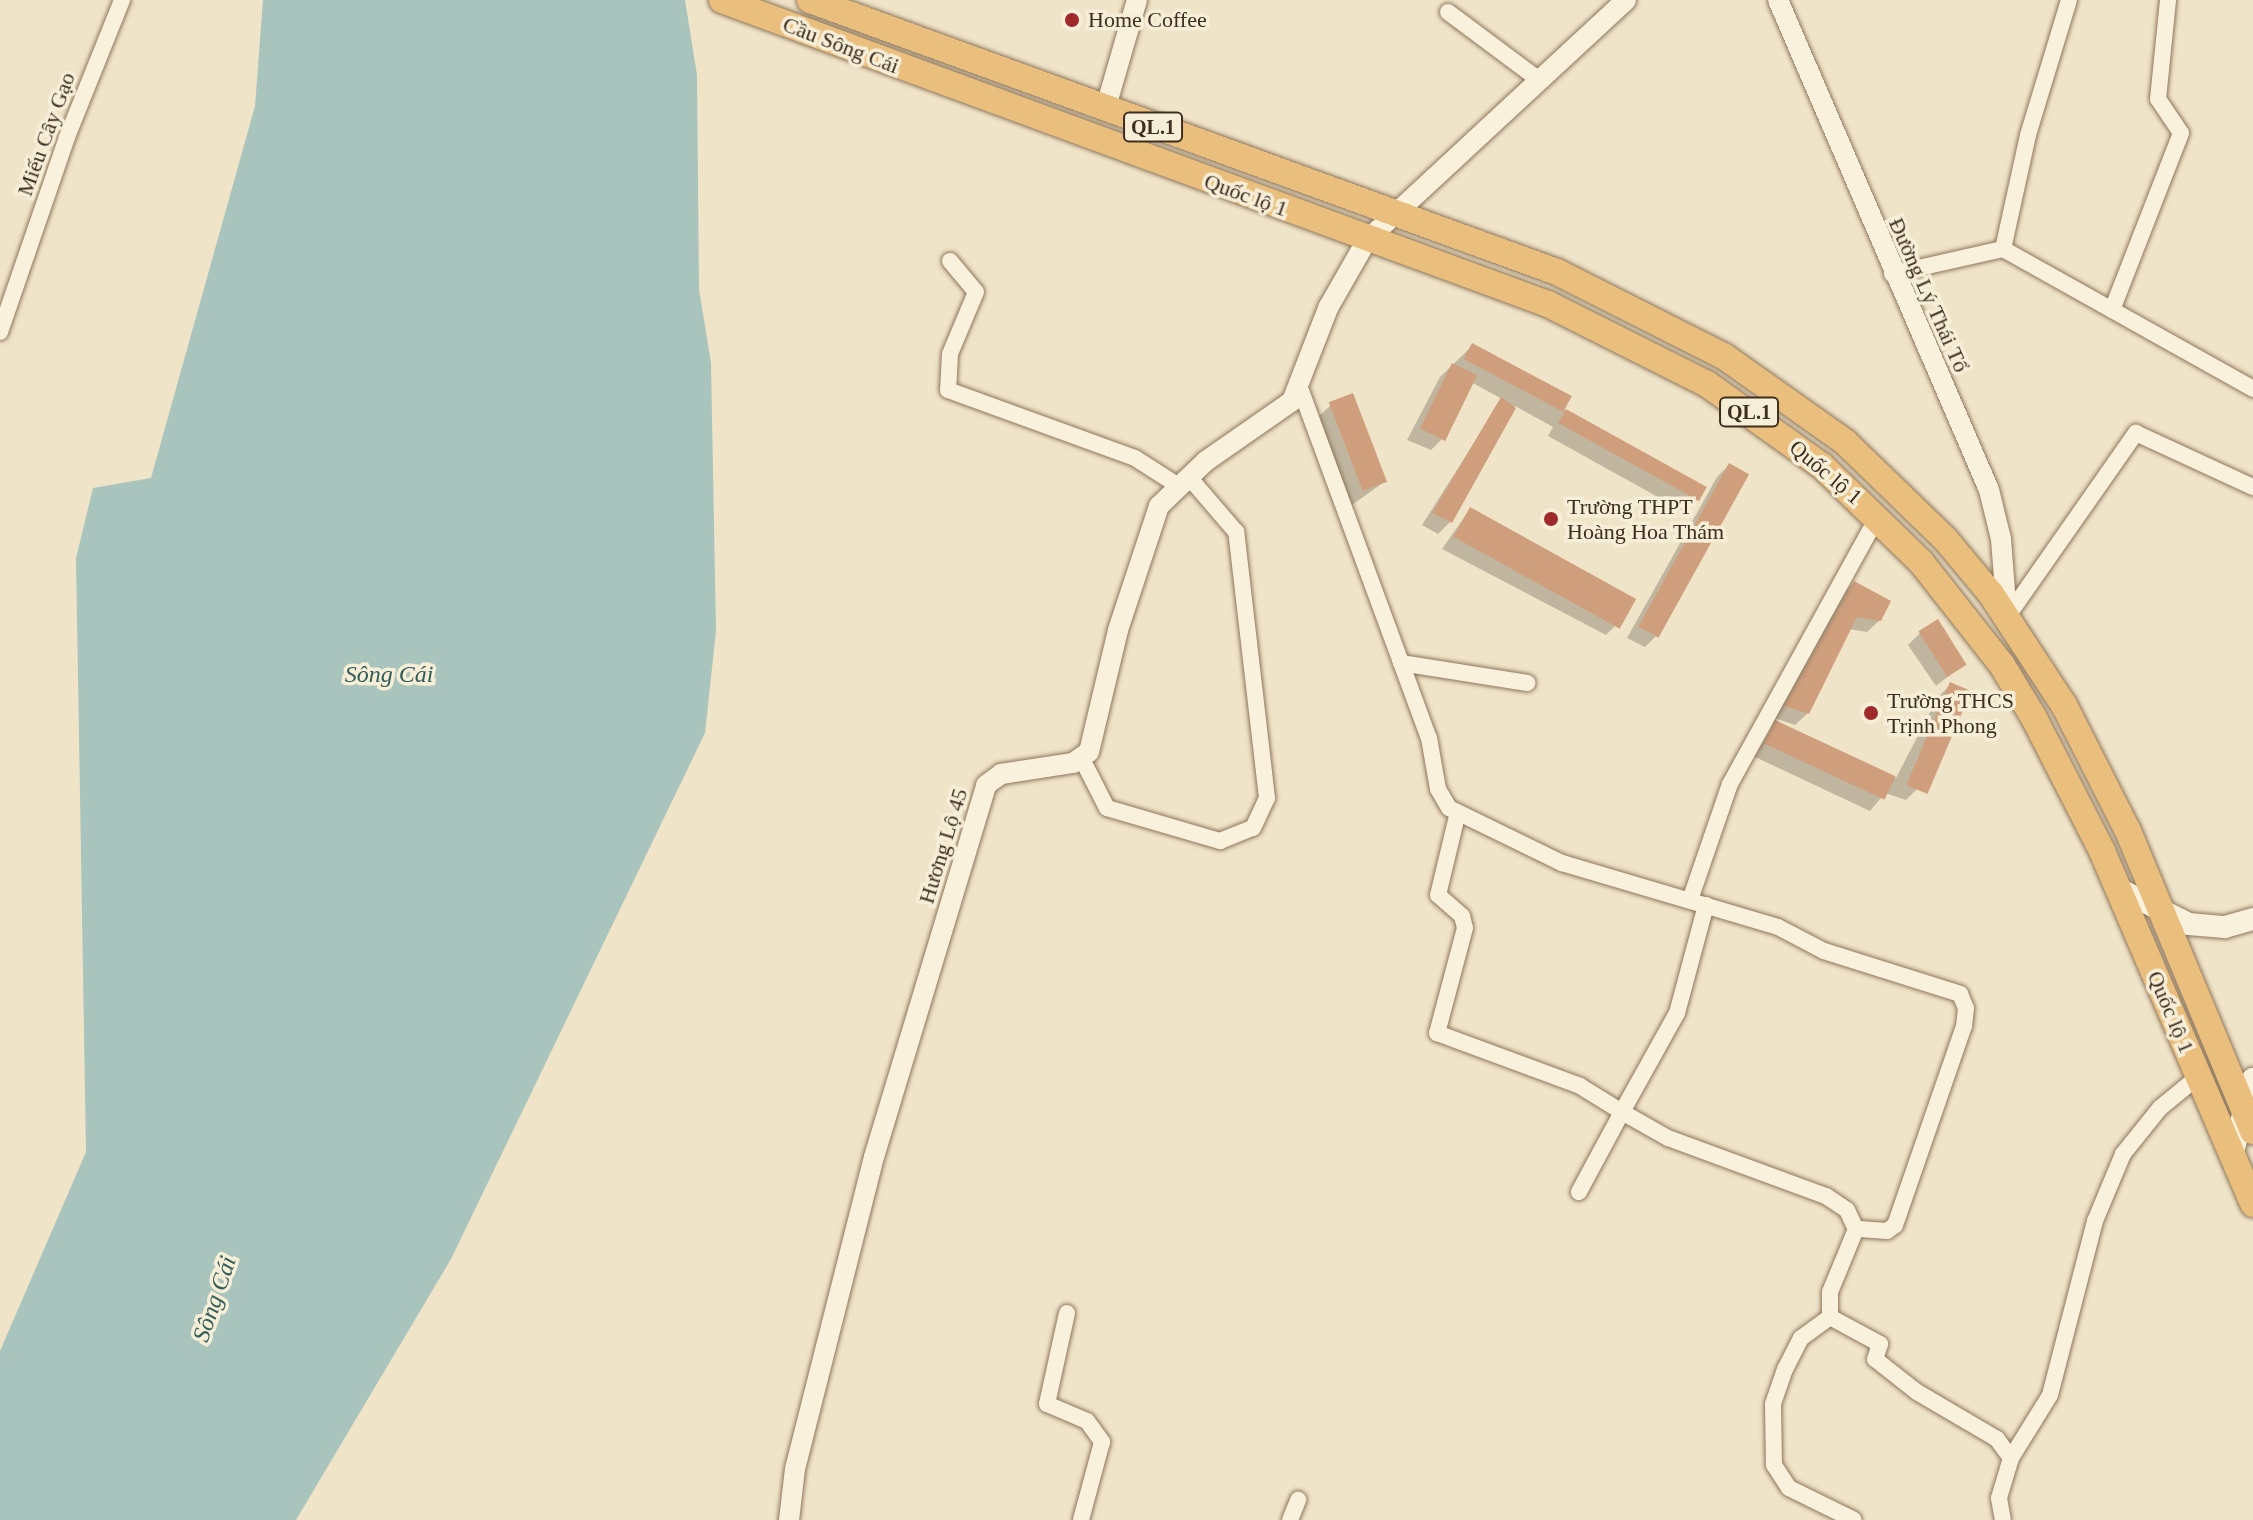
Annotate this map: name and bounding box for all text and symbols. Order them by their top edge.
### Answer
place label: Home Coffee [1088,7,1207,33]
street label: Cầu Sông Cái [779,11,903,79]
marker: Home Coffee [1063,11,1081,29]
street label: Miếu Cây Gạo [11,69,81,199]
road number: QL.1 [1123,111,1183,143]
street label: Quốc lộ 1 [1201,168,1291,222]
street label: Đường Lý Thái Tổ [1883,213,1975,377]
road number: QL.1 [1719,396,1779,428]
street label: Quốc lộ 1 [1784,434,1868,510]
place label: Trường THPT Hoàng Hoa Thám [1567,493,1725,544]
marker: Trường THPT Hoàng Hoa Thám [1542,510,1560,528]
water label: Sông Cái [345,661,433,689]
place label: Trường THCS Trịnh Phong [1887,687,2014,738]
marker: Trường THCS Trịnh Phong [1862,704,1880,722]
street label: Hương Lộ 45 [913,785,973,907]
street label: Quốc lộ 1 [2142,967,2200,1057]
water label: Sông Cái [187,1252,243,1346]

